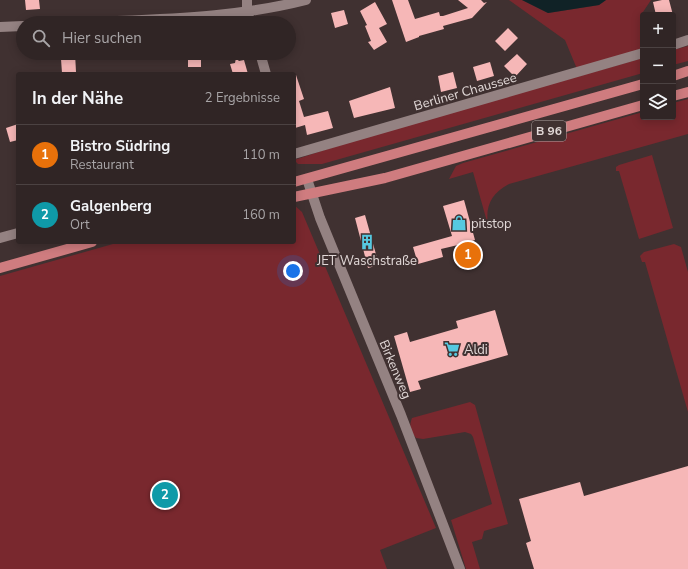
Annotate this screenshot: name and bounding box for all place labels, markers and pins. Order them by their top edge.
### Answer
shop icon: pitstop [450,214,468,232]
place label: pitstop [471,215,512,233]
building icon: JET Waschstraße [358,233,376,251]
pin: 1 [455,240,481,270]
place label: JET Waschstraße [316,252,417,270]
supermarket icon: Aldi [443,340,461,358]
place label: Aldi [464,341,488,359]
pin: 2 [152,480,178,510]

